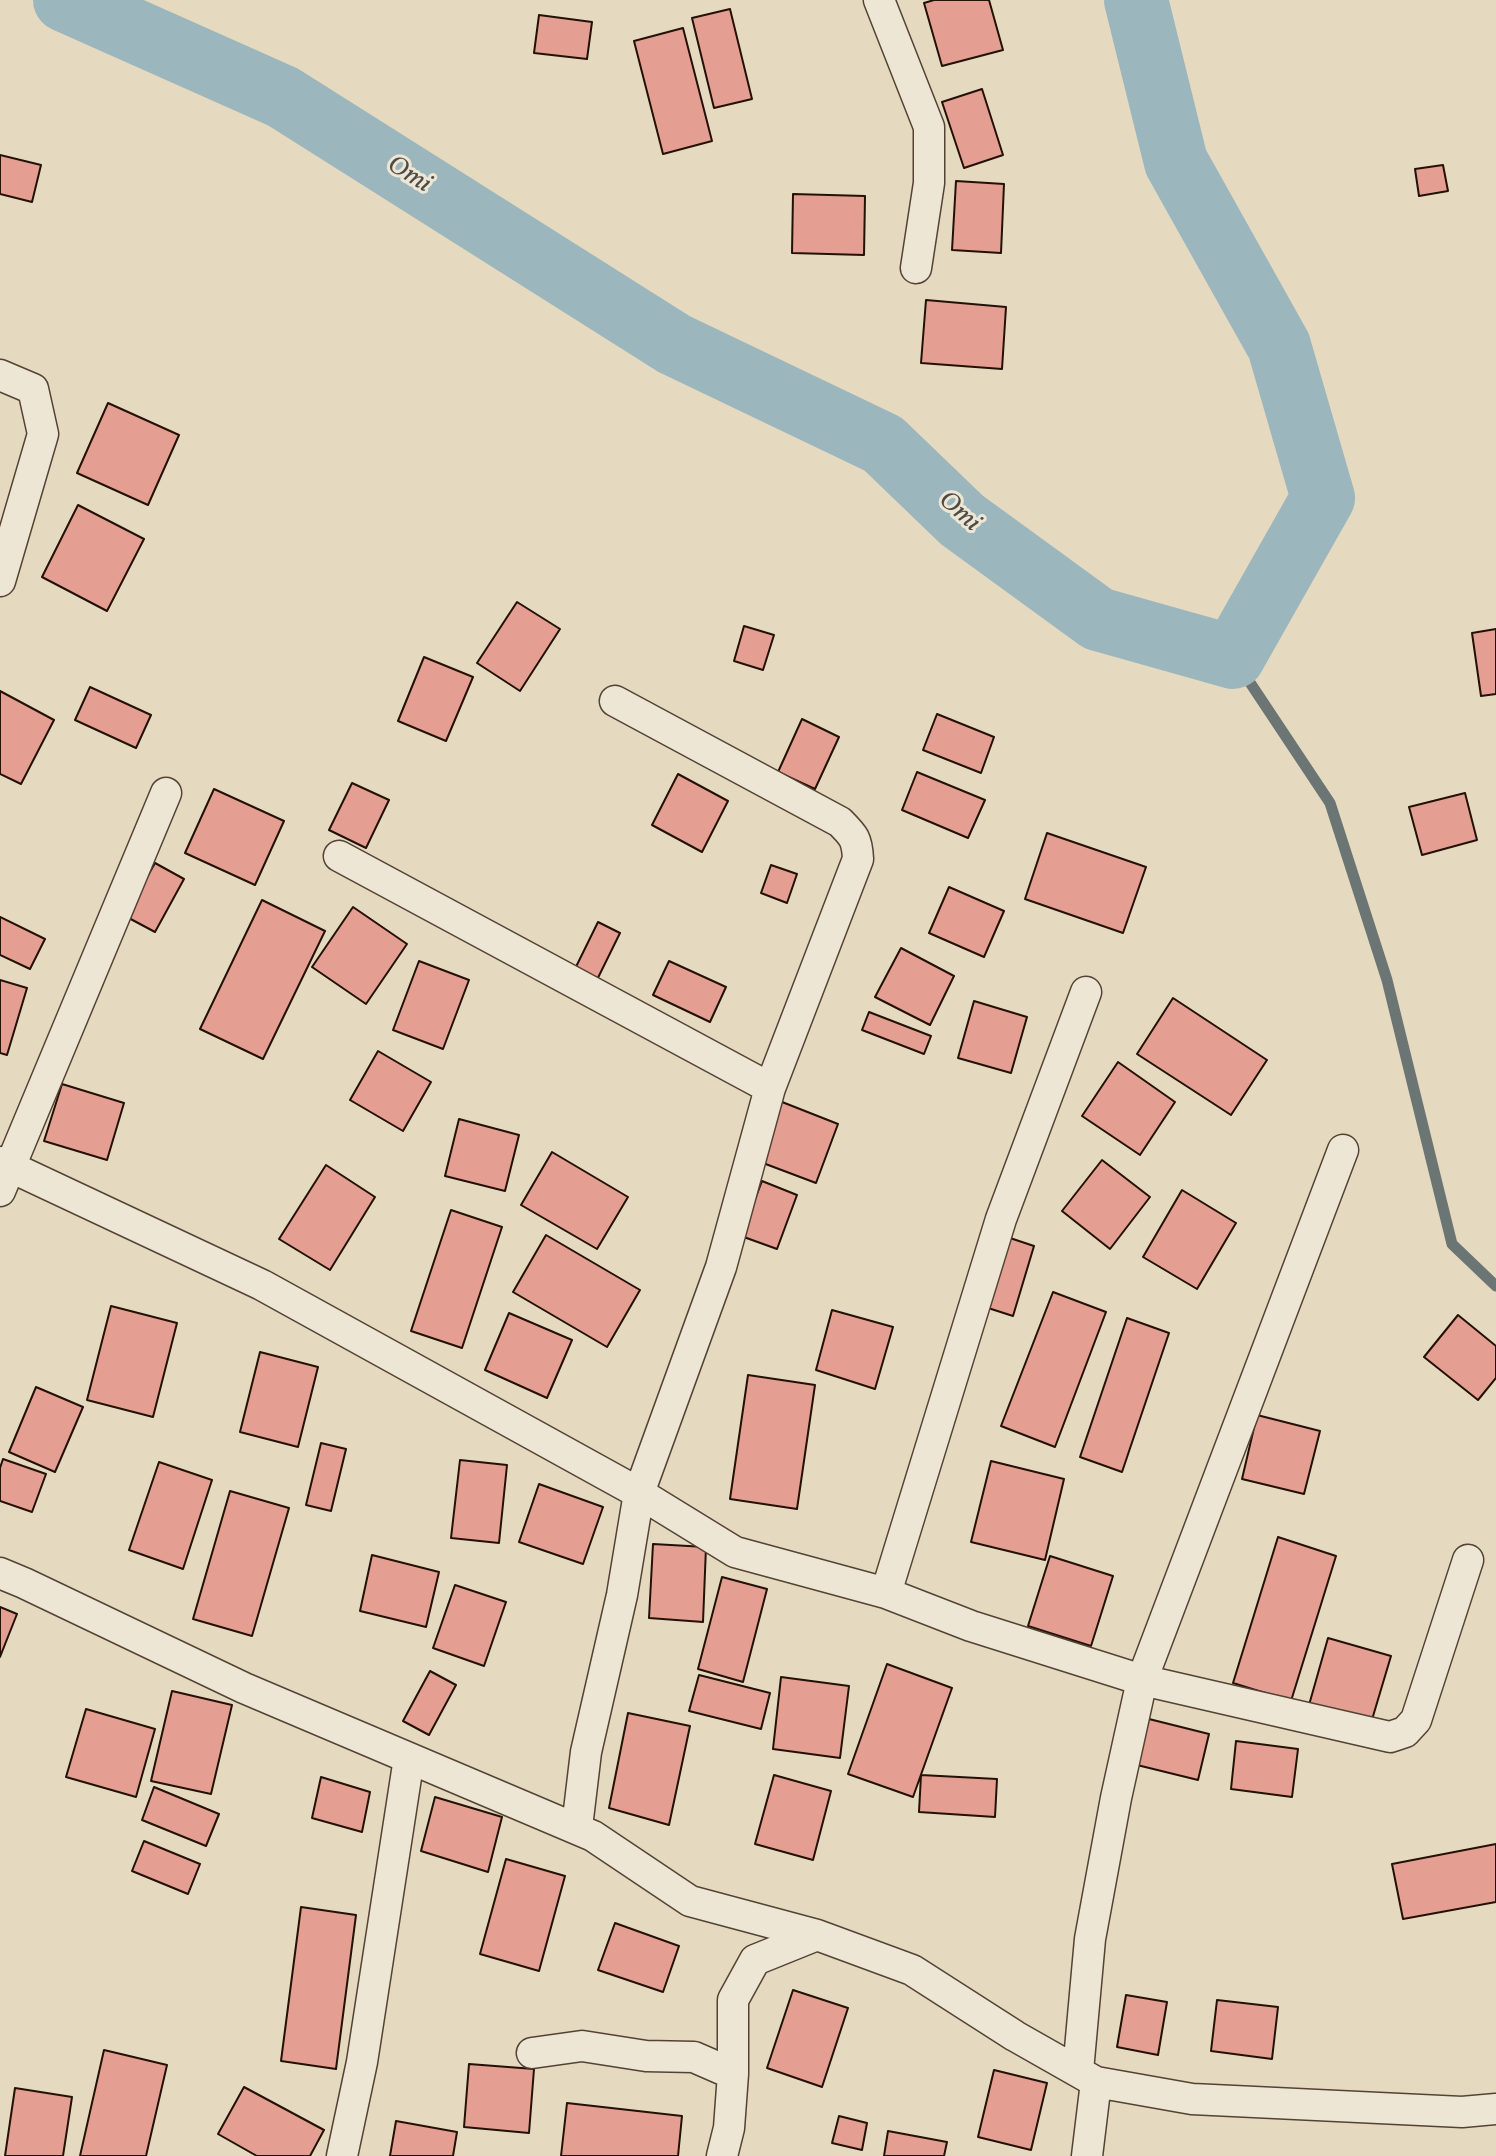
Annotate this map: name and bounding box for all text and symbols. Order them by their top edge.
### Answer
water label: Omi [380,151,436,201]
water label: Omi [931,486,985,540]

